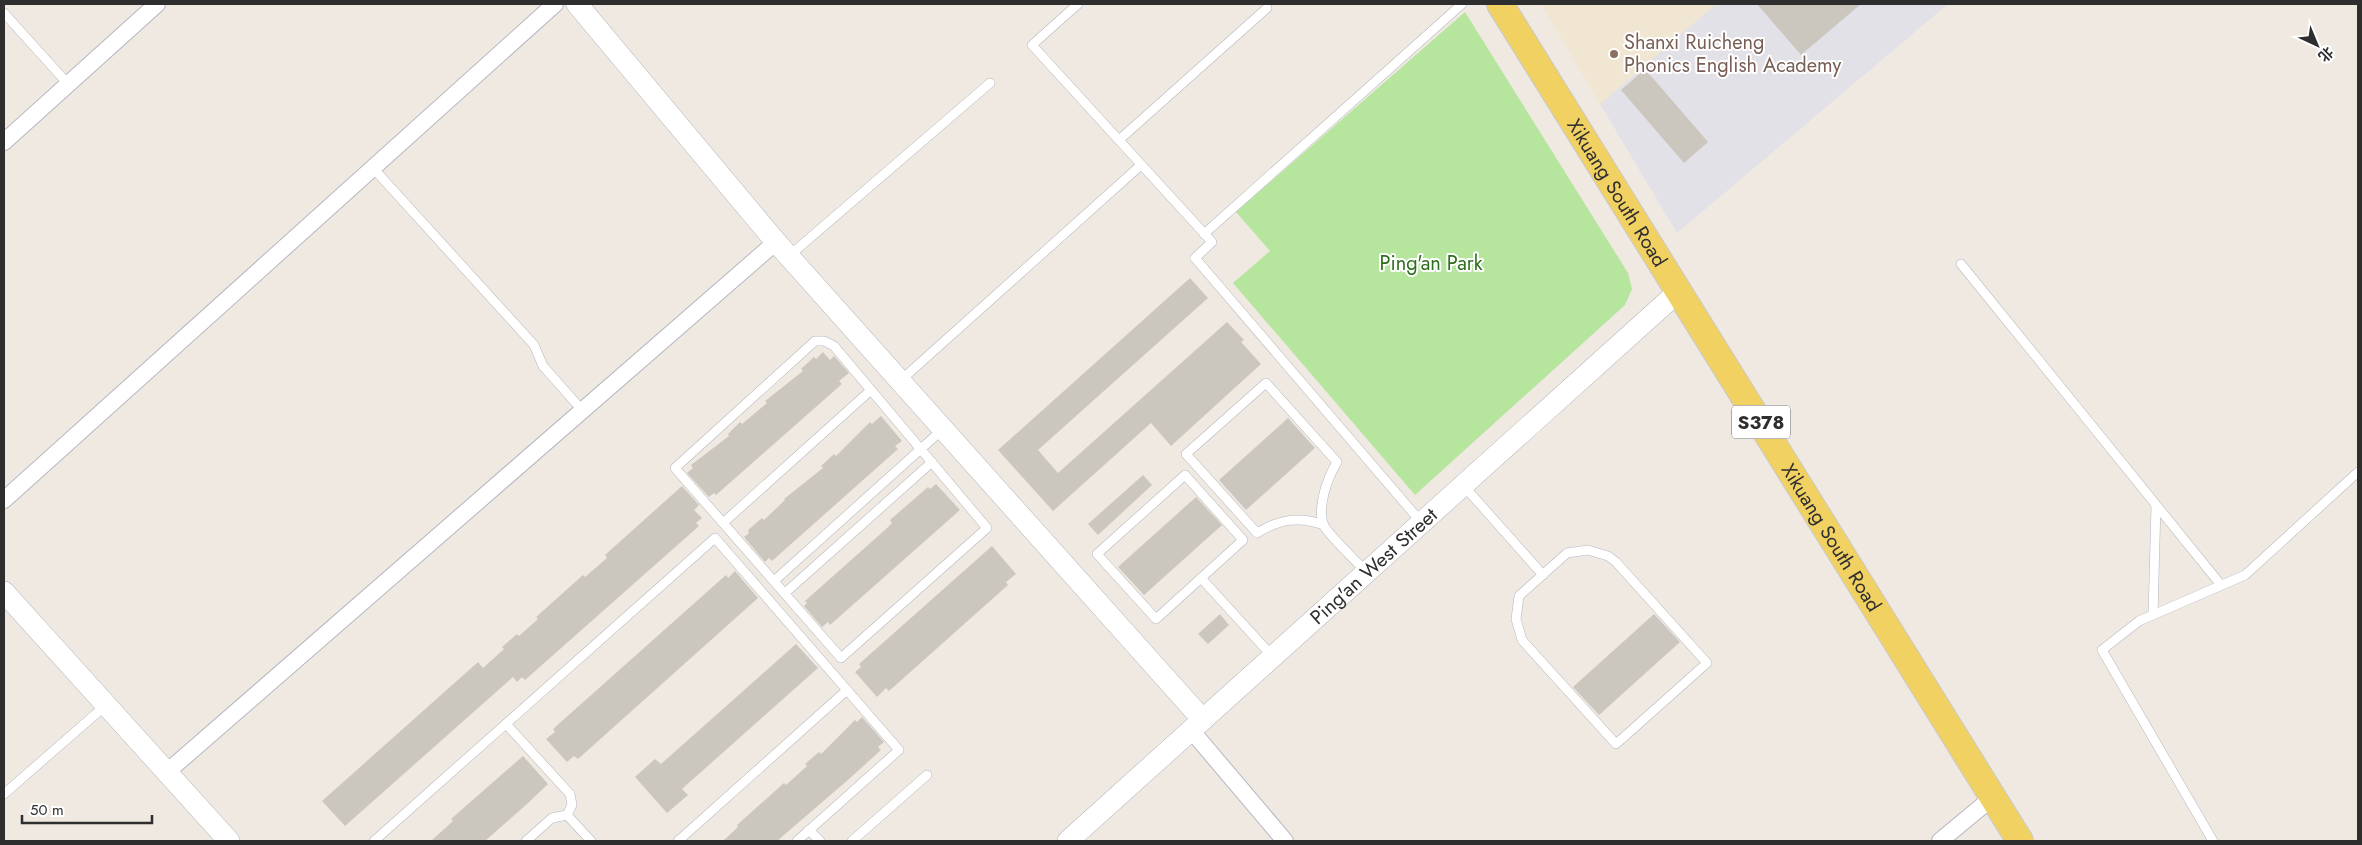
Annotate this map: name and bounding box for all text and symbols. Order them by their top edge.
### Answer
north arrow [2292,20,2342,70]
place label: Shanxi Ruicheng Phonics English Academy [1624,28,1842,80]
text: 北 [2314,42,2338,66]
marker: Shanxi Ruicheng Phonics English Academy [1608,48,1620,60]
street label: Xikuang South Road [1560,113,1674,272]
park label: Ping'an Park [1380,249,1483,278]
road number: S378 [1732,406,1790,438]
street label: Xikuang South Road [1774,458,1889,617]
street label: Ping'an West Street [1303,501,1444,631]
scale bar [22,792,152,824]
text: 50 m [30,799,64,821]

